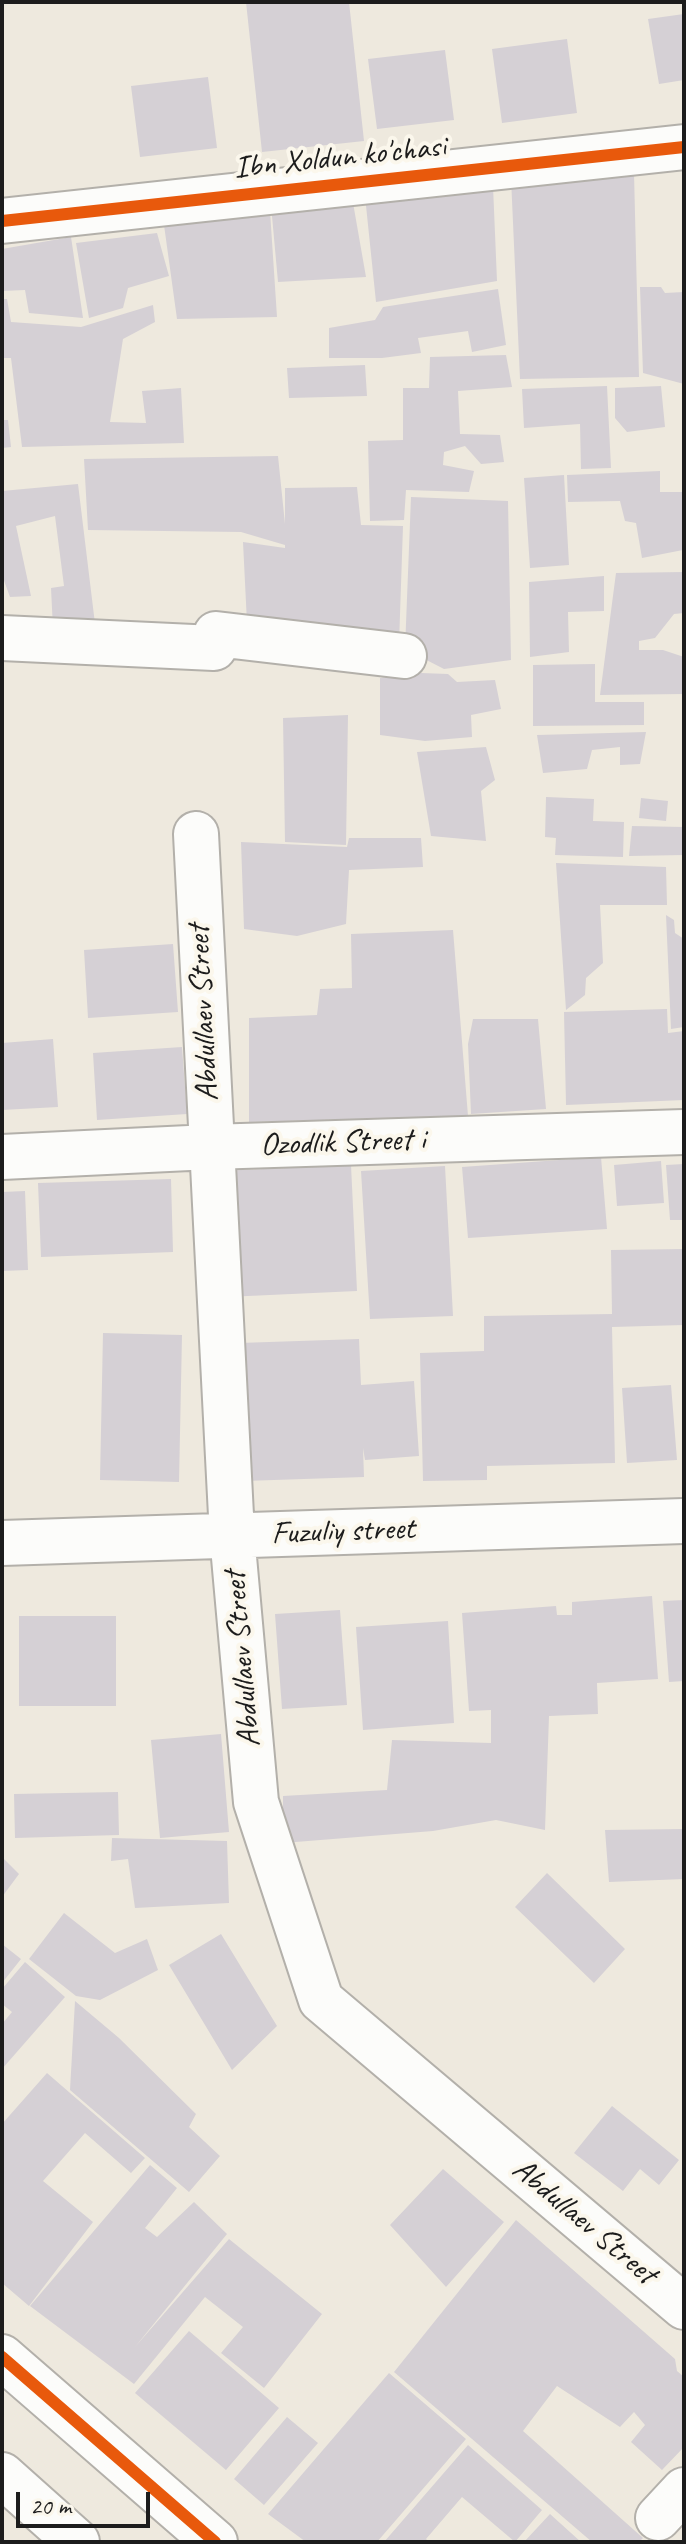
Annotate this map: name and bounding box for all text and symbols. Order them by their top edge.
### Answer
street label: Ibn Xoldun ko'chasi [232,128,448,188]
street label: Abdullaev Street [180,924,228,1102]
street label: Ozodlik Street i [260,1121,426,1165]
street label: Fuzuliy street [271,1510,415,1554]
street label: Abdullaev Street [216,1569,270,1749]
street label: Abdullaev Street [504,2151,664,2293]
scale bar [20,2476,154,2526]
text: 20 m [30,2491,71,2521]

